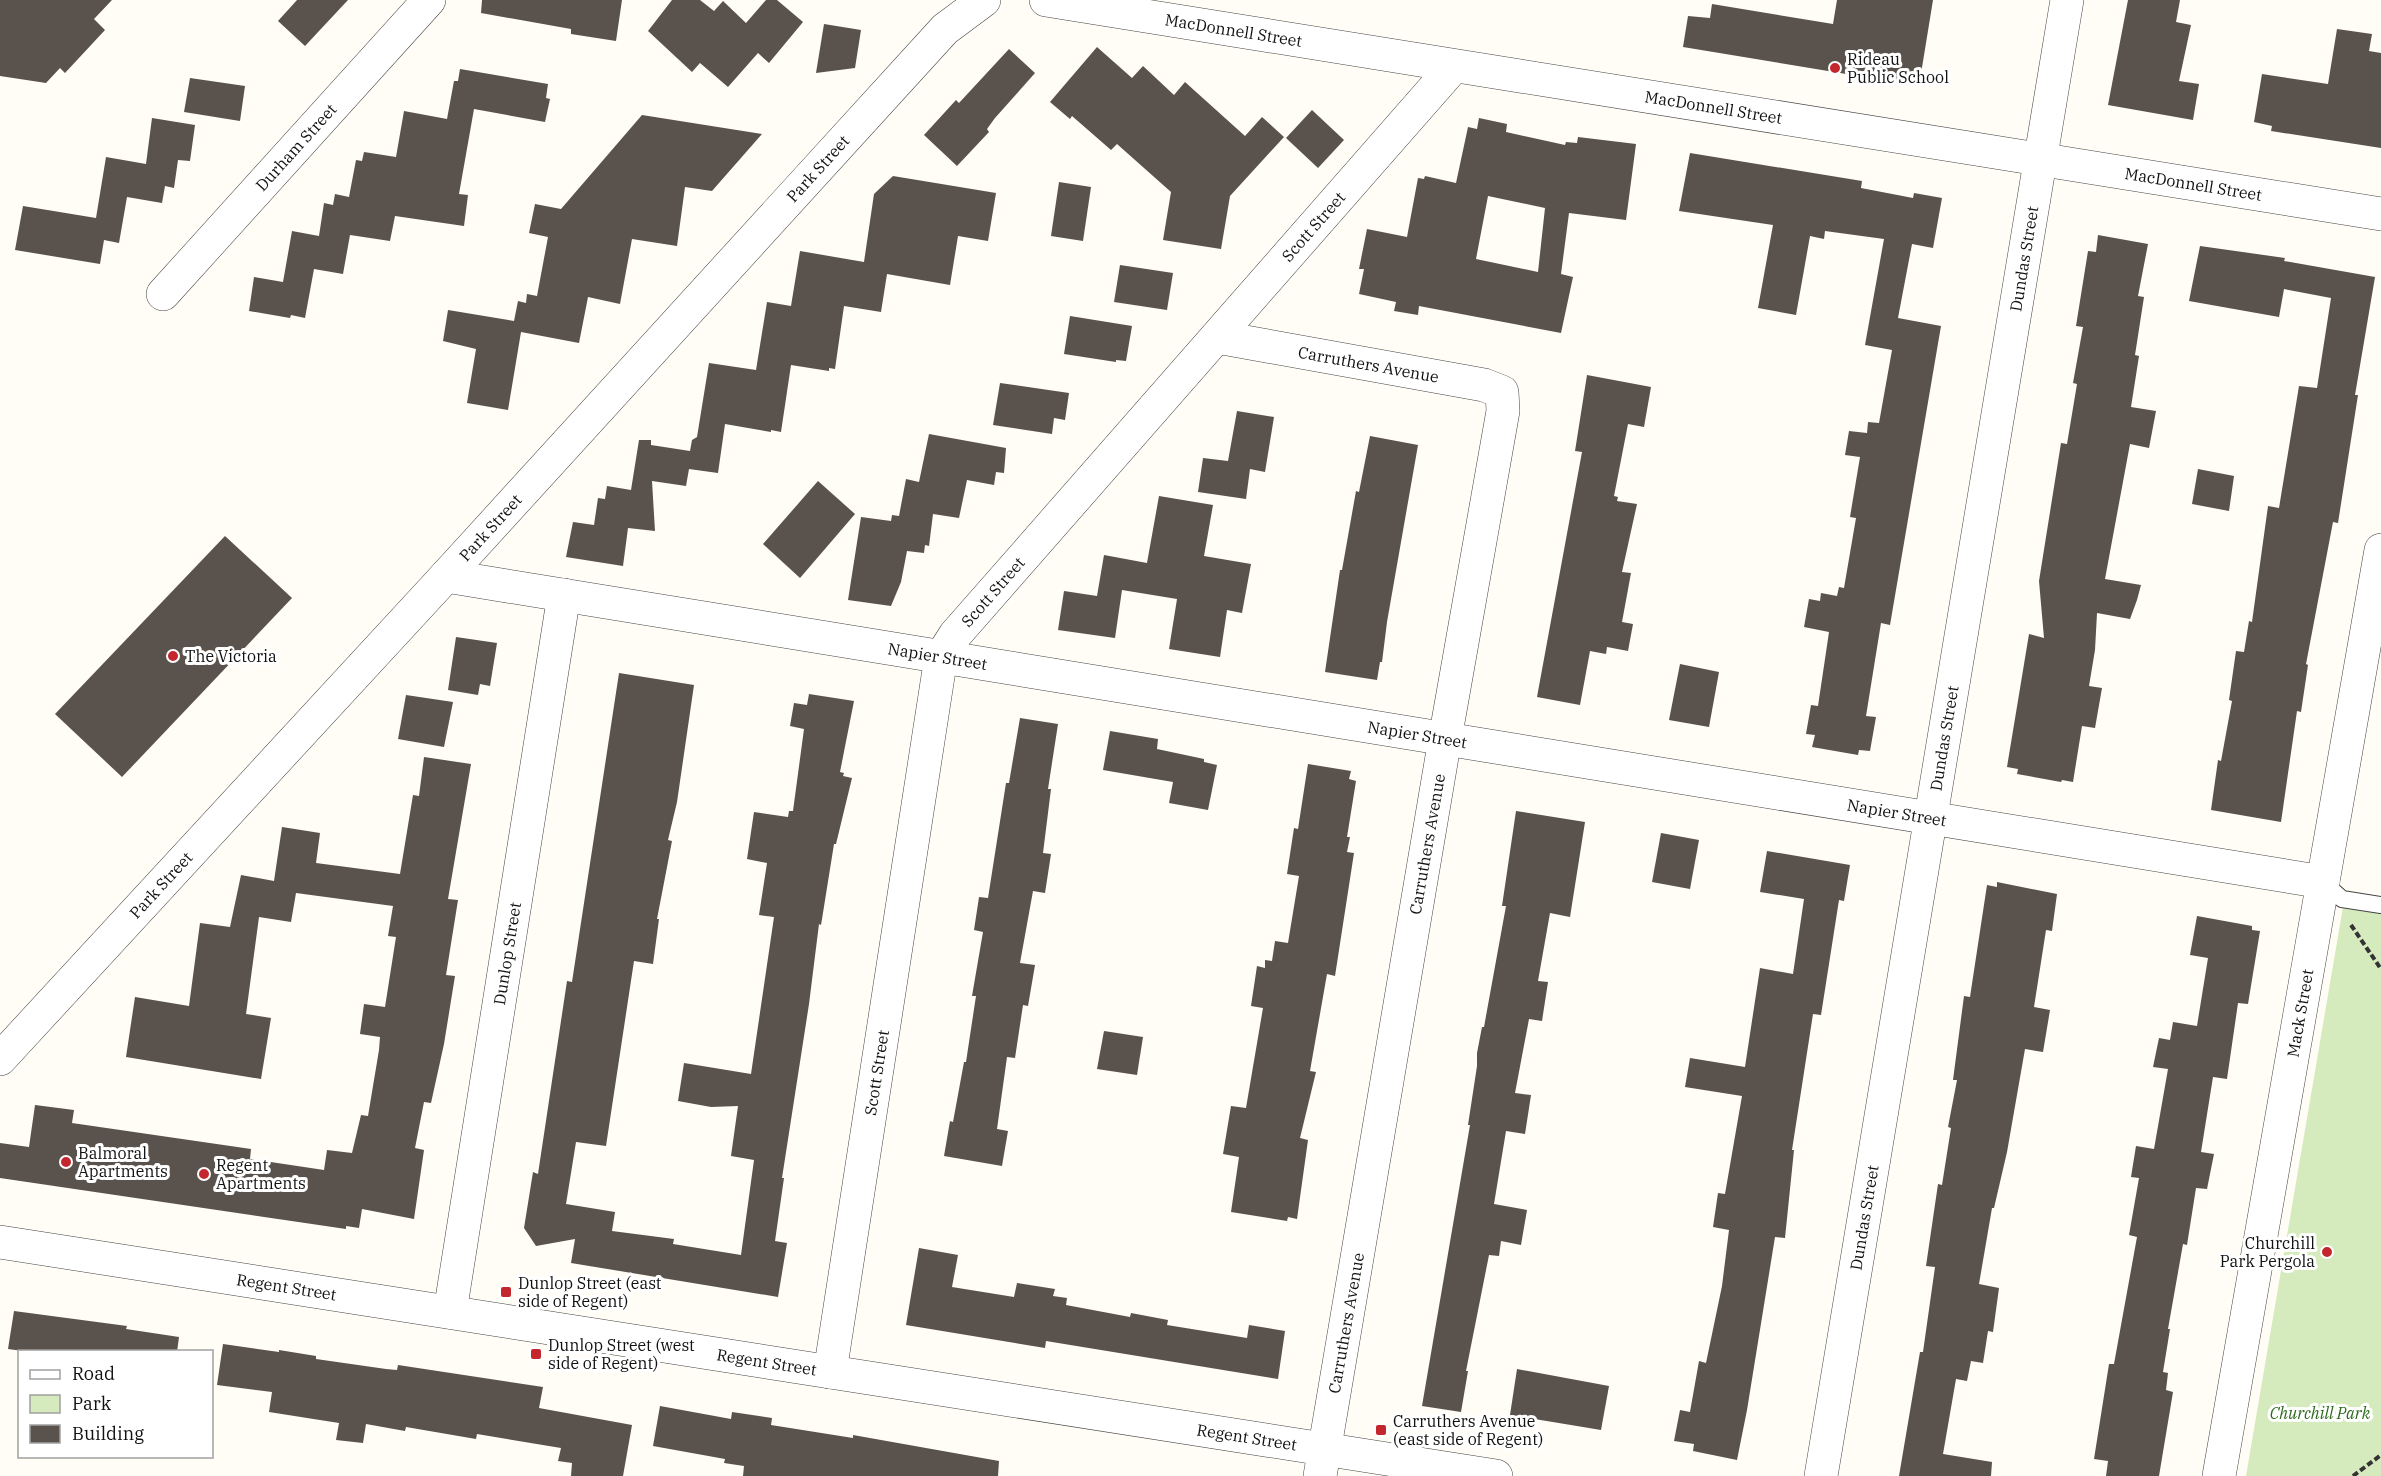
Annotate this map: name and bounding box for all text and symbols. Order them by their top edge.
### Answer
street label: MacDonnell Street [1164,9,1304,51]
place label: Rideau Public School [1847,49,1949,87]
marker: Rideau Public School [1828,61,1842,75]
street label: MacDonnell Street [1643,86,1784,128]
street label: Durham Street [251,99,341,195]
street label: Park Street [782,131,854,206]
street label: MacDonnell Street [2123,163,2264,205]
street label: Scott Street [1277,187,1349,266]
street label: Dundas Street [2005,204,2043,313]
street label: Carruthers Avenue [1297,342,1440,387]
street label: Park Street [455,490,526,565]
street label: Scott Street [957,553,1029,631]
street label: Napier Street [886,638,989,674]
place label: The Victoria [185,646,277,666]
marker: The Victoria [166,649,180,663]
street label: Dundas Street [1925,684,1963,792]
street label: Napier Street [1366,716,1469,752]
street label: Carruthers Avenue [1405,772,1449,916]
street label: Napier Street [1846,795,1948,831]
street label: Park Street [125,847,197,922]
street label: Dunlop Street [489,900,525,1006]
street label: Mack Street [2282,967,2318,1059]
street label: Scott Street [860,1028,893,1117]
place label: Balmoral Apartments [78,1143,168,1181]
marker: Balmoral Apartments [59,1155,73,1169]
place label: Regent Apartments [216,1155,306,1193]
street label: Dundas Street [1845,1163,1883,1272]
marker: Regent Apartments [197,1167,211,1181]
place label: Churchill Park Pergola [2220,1233,2315,1271]
marker: Churchill Park Pergola [2320,1245,2334,1259]
street label: Carruthers Avenue [1324,1251,1368,1395]
street label: Regent Street [235,1269,338,1305]
place label: Dunlop Street (east side of Regent) [518,1273,662,1311]
marker: Dunlop Street (east side of Regent) [499,1285,513,1299]
place label: Dunlop Street (west side of Regent) [548,1335,695,1373]
street label: Regent Street [715,1344,818,1380]
marker: Dunlop Street (west side of Regent) [529,1347,543,1361]
legend [18,1350,213,1458]
text: Road [72,1362,115,1385]
text: Park [72,1392,112,1415]
park label: Churchill Park [2270,1403,2371,1423]
place label: Carruthers Avenue (east side of Regent) [1393,1411,1543,1449]
street label: Regent Street [1195,1419,1299,1455]
text: Building [72,1422,144,1445]
marker: Carruthers Avenue (east side of Regent) [1374,1423,1388,1437]

